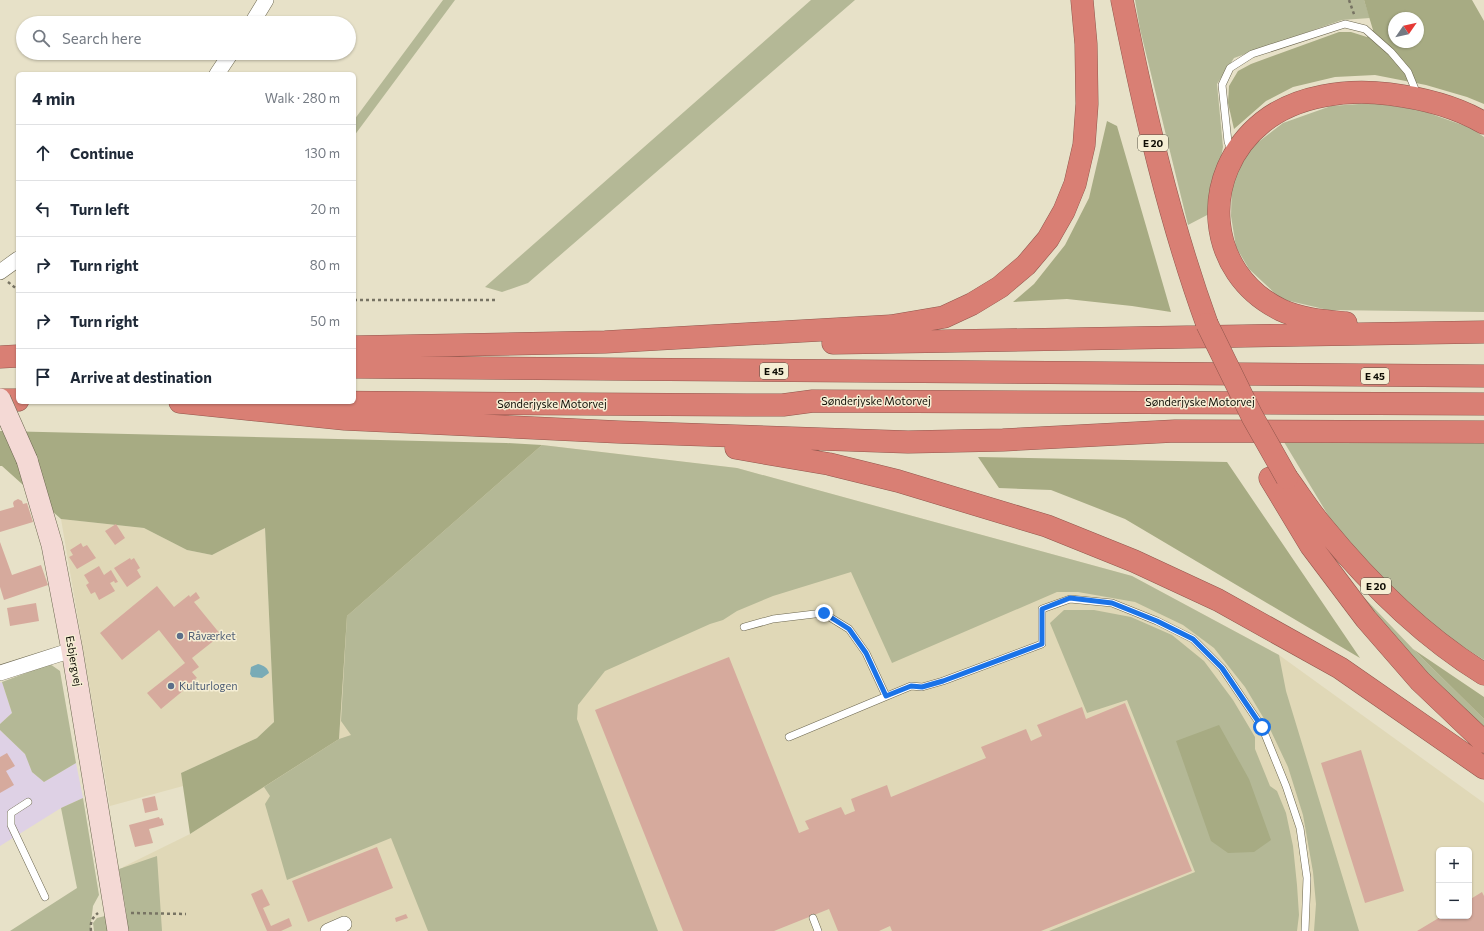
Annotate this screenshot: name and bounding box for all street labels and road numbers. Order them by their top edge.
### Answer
road number: E 20 [1138,135,1168,151]
road number: E 45 [760,363,788,379]
road number: E 45 [1361,368,1389,384]
street label: Sønderjyske Motorvej [821,394,931,407]
street label: Sønderjyske Motorvej [1145,395,1255,408]
street label: Sønderjyske Motorvej [497,397,607,410]
road number: E 20 [1361,578,1391,594]
street label: Esbjergvej [64,635,85,687]

